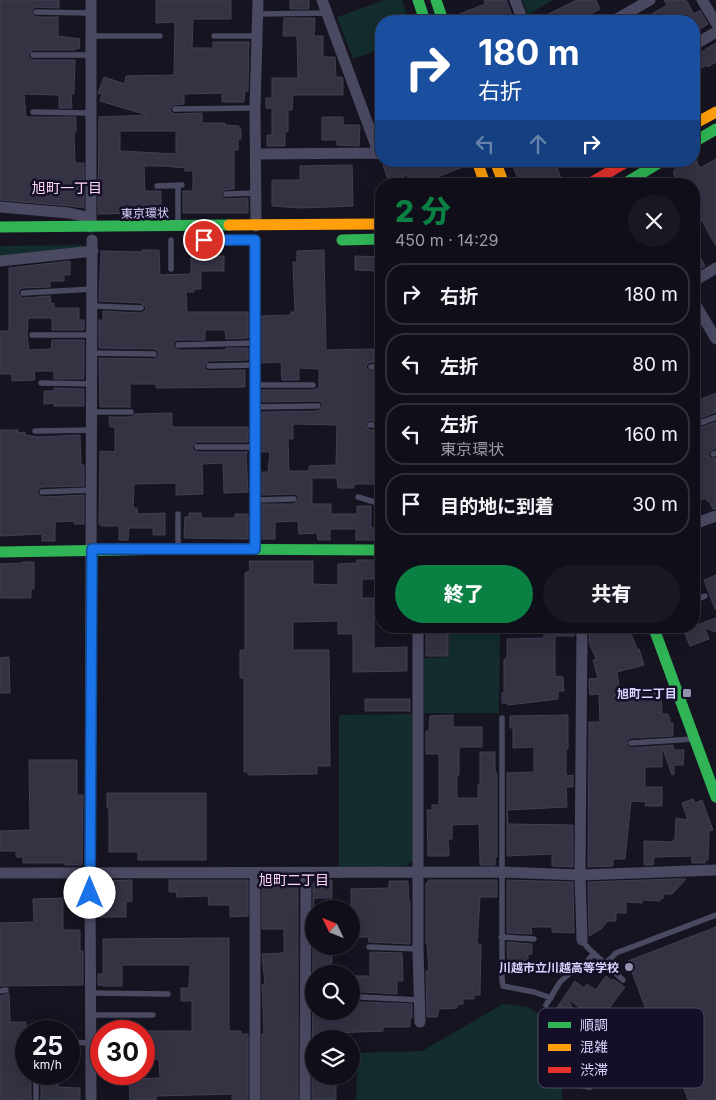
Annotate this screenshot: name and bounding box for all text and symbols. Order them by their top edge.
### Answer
text: 180 m [478,31,580,73]
icon: right [395,35,460,100]
text: 右折 [478,78,522,104]
icon: left [471,130,499,158]
icon: ahead [524,130,552,158]
icon: right [577,130,605,158]
district label: 旭町一丁目 [32,179,102,196]
text: 2 分 [395,193,451,229]
button: close [628,195,680,247]
street label: 東京環状 [121,205,169,221]
pin [183,219,225,261]
icon: arrive [190,226,218,254]
text: 450 m · 14:29 [395,230,498,250]
icon: right [397,280,425,308]
text: 180 m [625,283,678,306]
text: 右折 [440,285,478,308]
icon: left [397,350,425,378]
text: 80 m [632,353,678,376]
text: 左折 [440,355,478,378]
text: 左折 [440,413,478,436]
icon: left [397,420,425,448]
text: 160 m [625,423,678,446]
text: 東京環状 [440,439,504,459]
icon: arrive [397,490,425,518]
text: 30 m [632,493,678,516]
text: 目的地に到着 [440,495,554,518]
button: 終了 [395,565,533,623]
button: 共有 [543,565,680,623]
place label: 旭町二丁目 [617,686,677,701]
marker: 旭町二丁目 [681,687,693,699]
position arrow [63,866,115,918]
district label: 旭町二丁目 [259,871,329,888]
north arrow [305,900,360,955]
map controls [305,900,360,1085]
place label: 川越市立川越高等学校 [499,960,619,975]
marker: 川越市立川越高等学校 [623,961,635,973]
button: search [305,965,360,1020]
legend [538,1008,704,1088]
text: 順調 [580,1016,608,1033]
speed limit sign: 30 [90,1020,155,1085]
button: layers [305,1030,360,1085]
text: 25 [32,1031,63,1061]
text: 混雑 [580,1038,608,1055]
text: km/h [33,1057,62,1072]
text: 渋滞 [580,1061,608,1078]

